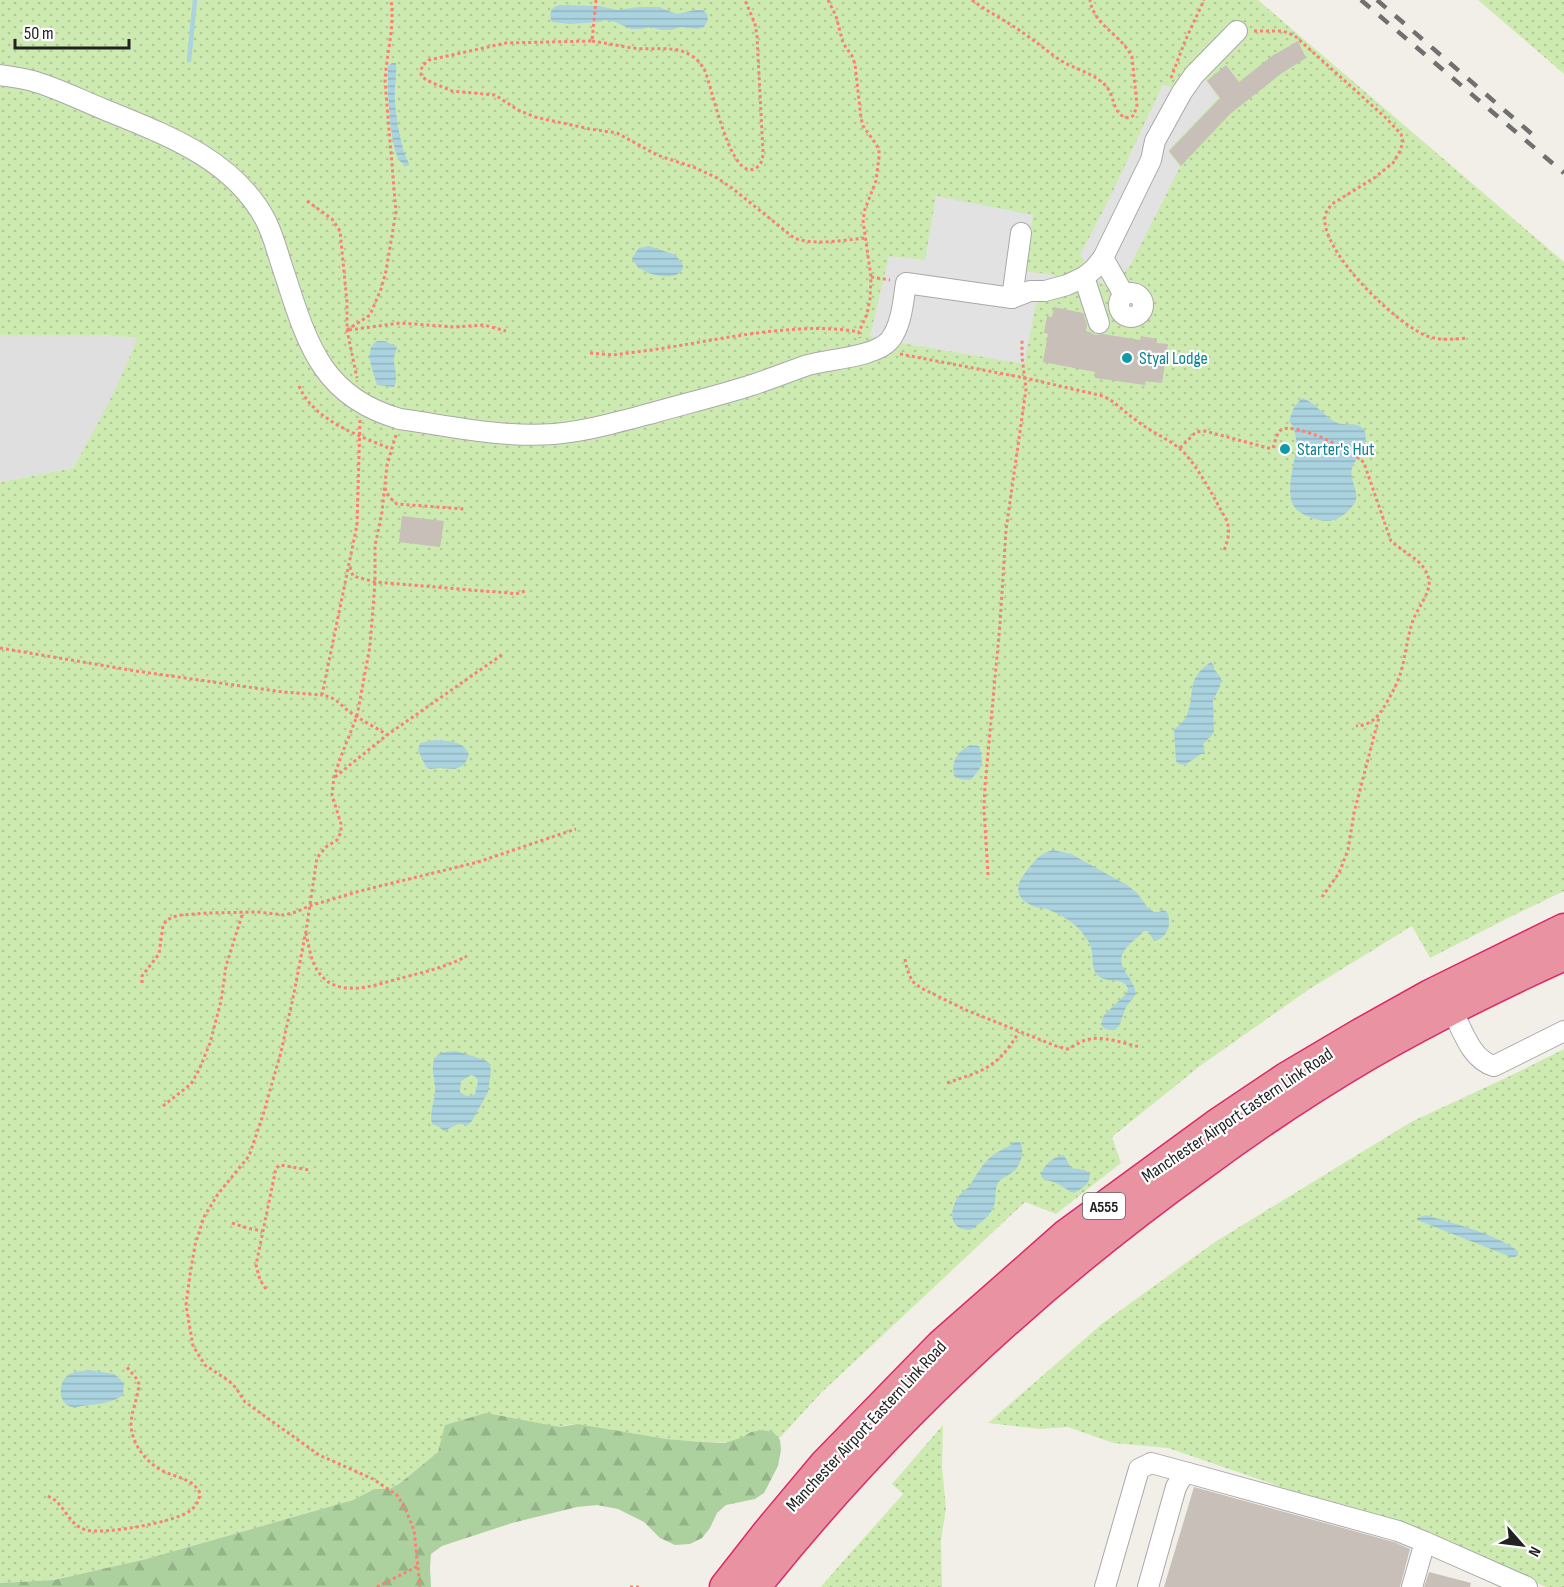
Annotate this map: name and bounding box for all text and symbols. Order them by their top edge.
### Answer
scale bar [15,12,129,50]
text: 50 m [24,23,54,44]
place label: Styal Lodge [1139,348,1208,369]
marker: Styal Lodge [1120,351,1134,365]
place label: Starter's Hut [1297,439,1375,460]
marker: Starter's Hut [1278,442,1292,456]
street label: Manchester Airport Eastern Link Road [1138,1044,1337,1187]
road number: A555 [1083,1193,1125,1219]
street label: Manchester Airport Eastern Link Road [782,1337,951,1516]
north arrow [1492,1515,1552,1575]
text: N [1524,1543,1544,1560]

